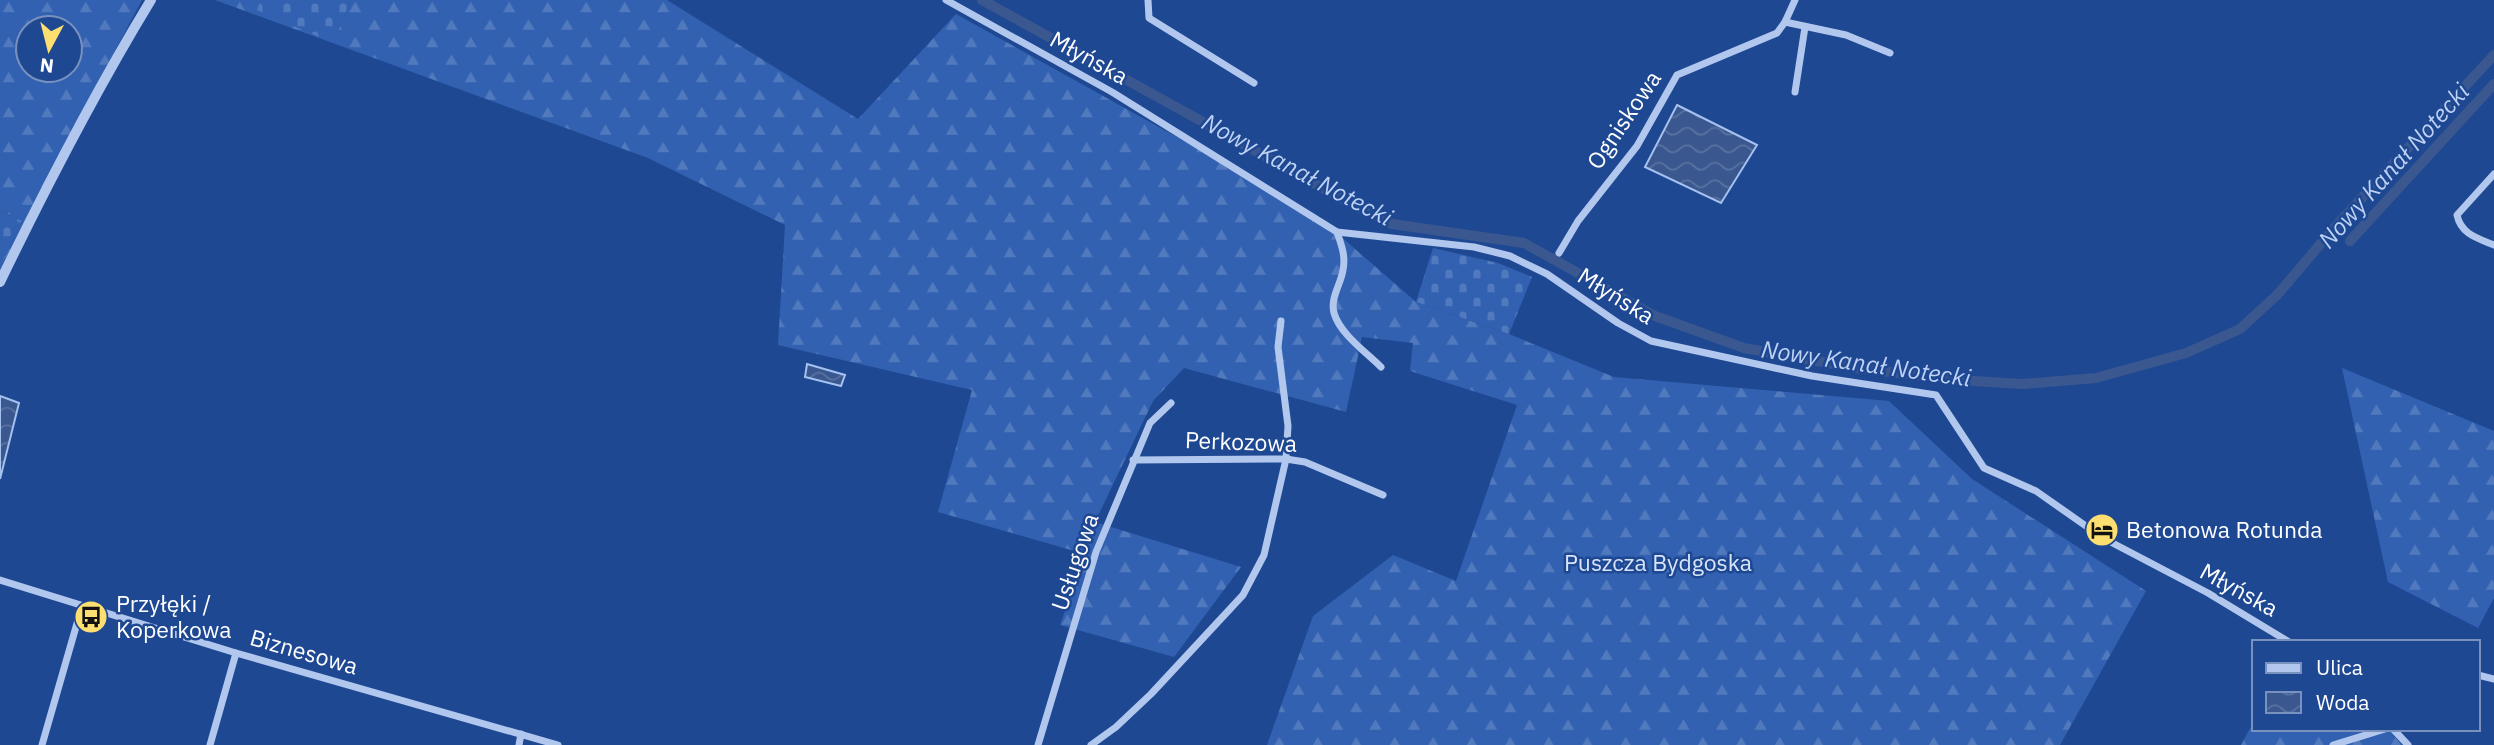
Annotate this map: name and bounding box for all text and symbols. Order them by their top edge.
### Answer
north arrow [14,14,84,84]
street label: Młyńska [1045,23,1134,91]
text: N [39,53,55,79]
street label: Ogniskowa [1579,64,1667,175]
water label: Nowy Kanał Notecki [2311,76,2476,255]
water label: Nowy Kanał Notecki [1197,105,1399,233]
street label: Młyńska [1573,260,1660,330]
water label: Nowy Kanał Notecki [1759,332,1974,394]
street label: Perkozowa [1185,424,1298,458]
street label: Usługowa [1043,509,1105,614]
hotel icon: Betonowa Rotunda [2083,511,2121,549]
place label: Betonowa Rotunda [2126,514,2323,544]
park label: Puszcza Bydgoska [1564,547,1752,577]
street label: Młyńska [2195,555,2284,623]
place label: Przyłęki / Koperkowa [116,588,232,644]
bus stop icon: Przyłęki / Koperkowa [72,598,110,636]
street label: Biznesowa [247,621,362,681]
legend [2252,640,2480,731]
text: Ulica [2316,653,2363,681]
text: Woda [2316,688,2370,716]

